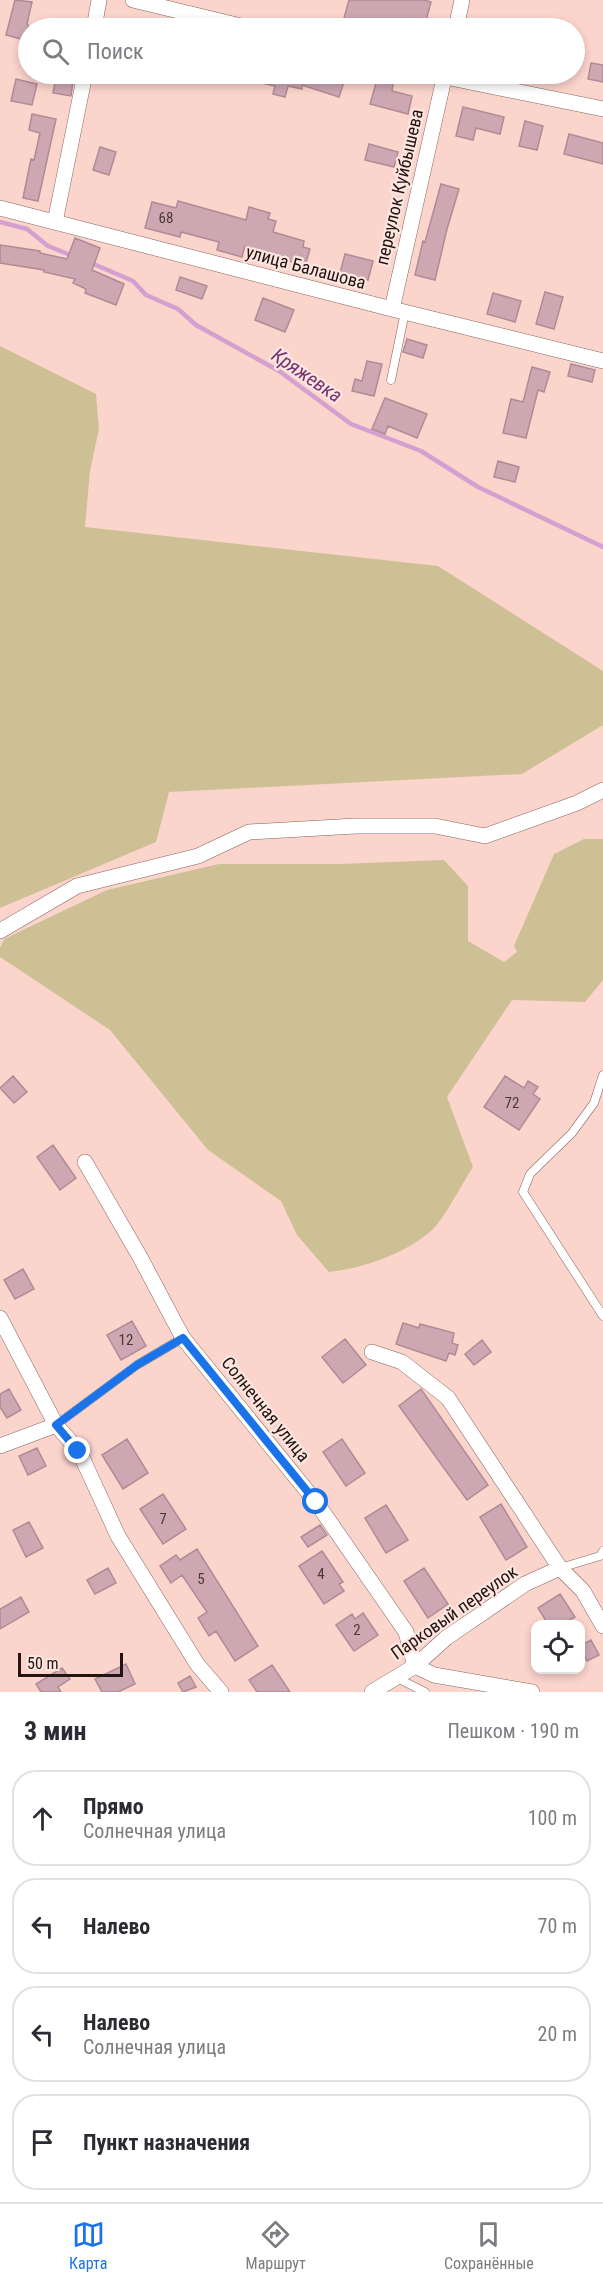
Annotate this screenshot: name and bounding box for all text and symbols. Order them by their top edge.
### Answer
search box [18,18,585,84]
icon: search [39,35,72,68]
text: Поиск [87,39,144,64]
street label: переулок Куйбышева [371,107,427,267]
house number: 68 [159,209,173,227]
street label: улица Балашова [244,241,368,293]
water label: Кряжевка [267,343,347,407]
house number: 72 [505,1094,519,1112]
house number: 12 [119,1331,133,1349]
street label: Солнечная улица [217,1352,315,1466]
route end [64,1437,90,1463]
route start [302,1488,328,1514]
house number: 7 [159,1510,167,1528]
street label: Парковый переулок [387,1560,522,1664]
house number: 4 [317,1565,325,1583]
house number: 5 [197,1570,205,1588]
map controls [531,1620,585,1674]
button: locate [531,1620,585,1674]
house number: 2 [353,1621,361,1639]
scale bar [18,1650,123,1678]
text: 50 m [27,1654,59,1673]
text: 3 мин [24,1716,86,1746]
text: Пешком · 190 m [447,1719,579,1743]
text: Прямо [83,1794,144,1819]
icon: ahead [26,1802,59,1835]
text: 100 m [528,1806,577,1830]
text: Солнечная улица [83,1819,226,1843]
icon: left [26,1910,59,1943]
text: Налево [83,1914,150,1939]
text: 70 m [538,1914,577,1938]
text: Налево [83,2010,150,2035]
icon: left [26,2018,59,2051]
text: 20 m [538,2022,577,2046]
text: Солнечная улица [83,2035,226,2059]
icon: arrive [26,2126,59,2159]
text: Пункт назначения [83,2130,250,2155]
tab: Карта [69,2218,107,2273]
tab: Маршрут [246,2218,306,2273]
tab: Сохранённые [444,2218,534,2273]

